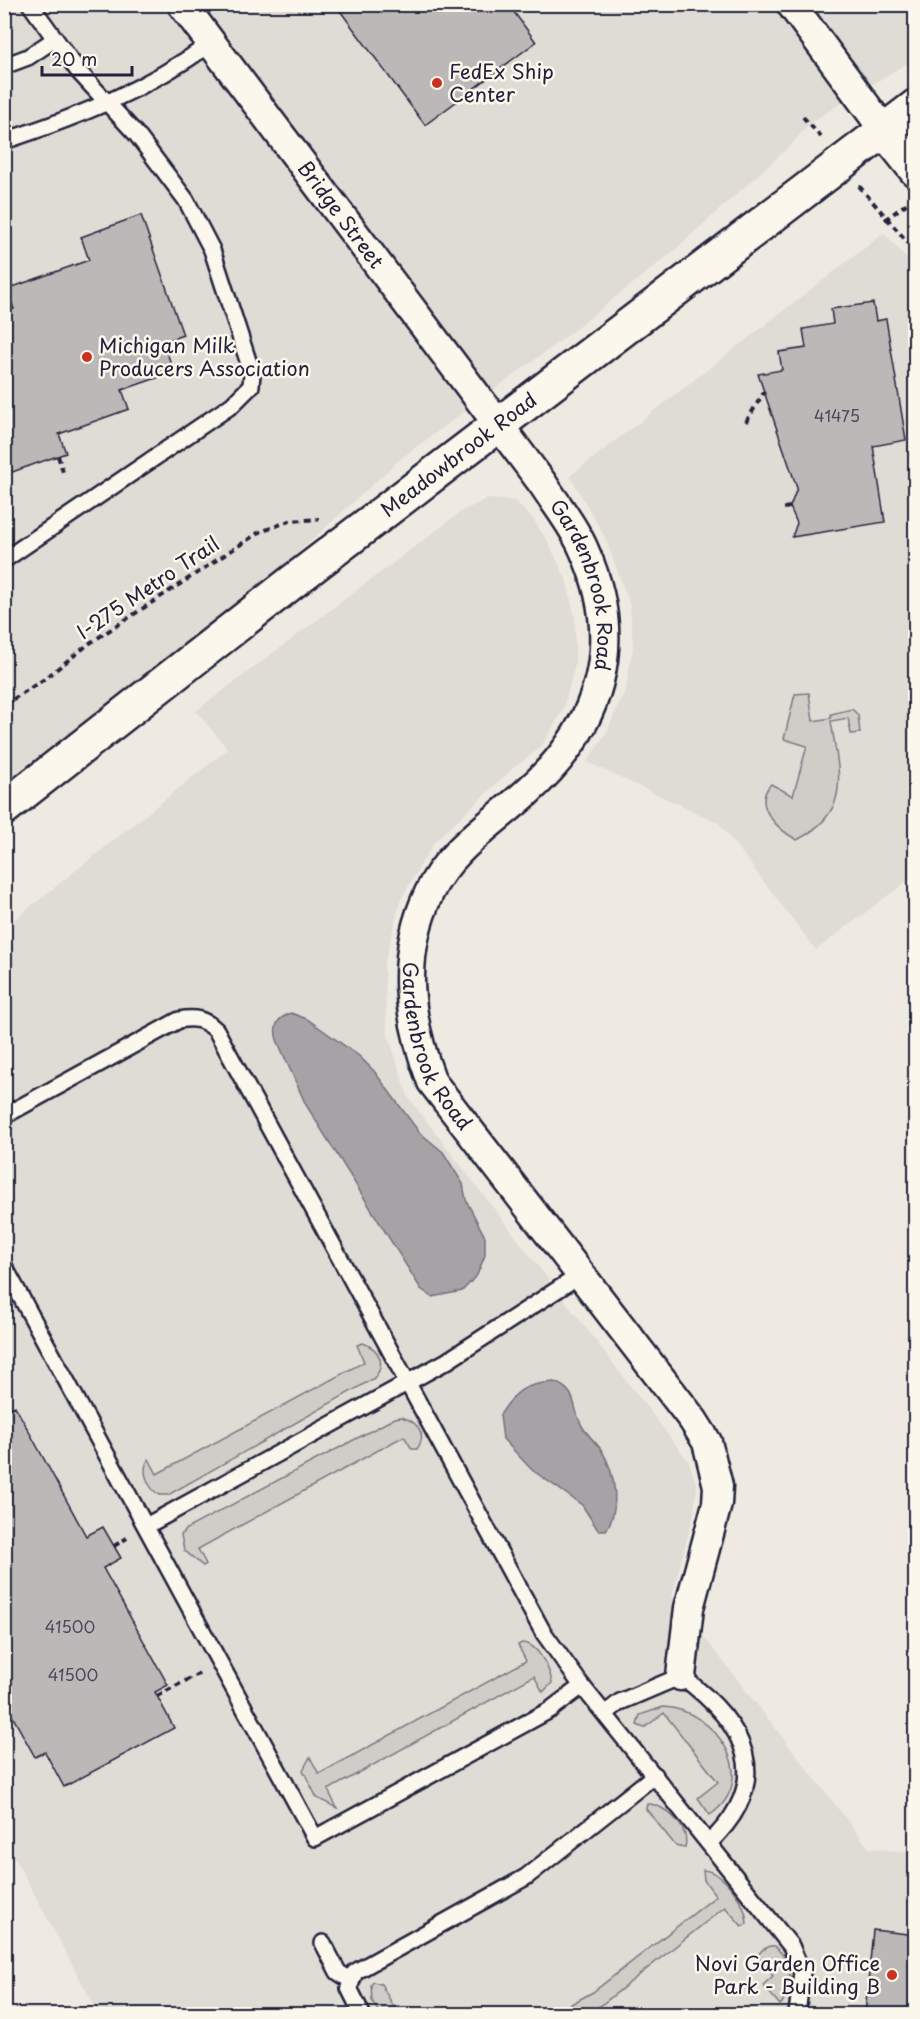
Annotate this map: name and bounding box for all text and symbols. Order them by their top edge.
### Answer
scale bar [42,39,132,77]
text: 20 m [51,45,97,72]
place label: FedEx Ship Center [449,56,554,109]
marker: FedEx Ship Center [430,76,444,90]
street label: Bridge Street [291,154,392,275]
place label: Michigan Milk Producers Association [99,330,310,383]
marker: Michigan Milk Producers Association [80,350,94,364]
street label: Meadowbrook Road [374,385,543,523]
house number: 41475 [814,403,860,427]
street label: Gardenbrook Road [543,492,620,673]
street label: I-275 Metro Trail [70,528,225,646]
street label: Gardenbrook Road [396,961,480,1136]
house number: 41500 [45,1614,95,1638]
house number: 41500 [48,1662,98,1686]
place label: Novi Garden Office Park - Building B [694,1948,880,2001]
marker: Novi Garden Office Park - Building B [885,1968,899,1982]

